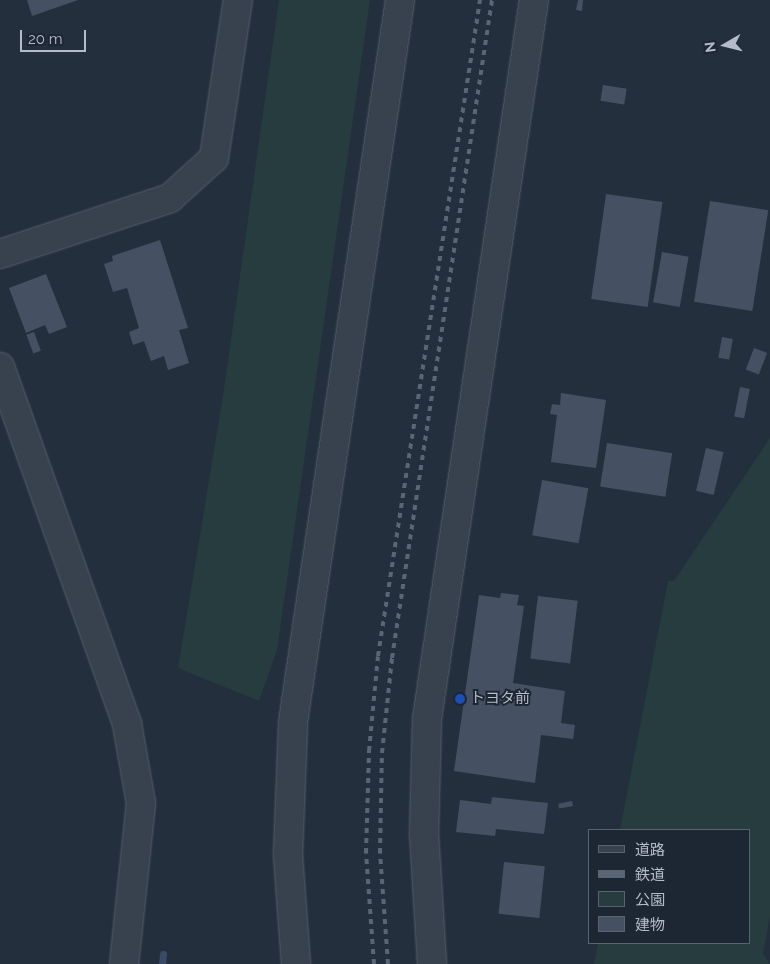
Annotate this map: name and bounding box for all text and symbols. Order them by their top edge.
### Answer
scale bar [22,20,89,52]
north arrow [700,20,750,70]
text: 20 m [28,30,63,48]
text: N [701,41,719,53]
place label: トヨタ前 [470,690,530,708]
marker: トヨタ前 [454,693,466,705]
legend [588,829,750,944]
text: 道路 [635,841,665,859]
text: 鉄道 [635,866,665,884]
text: 公園 [635,891,665,909]
text: 建物 [635,916,665,934]

